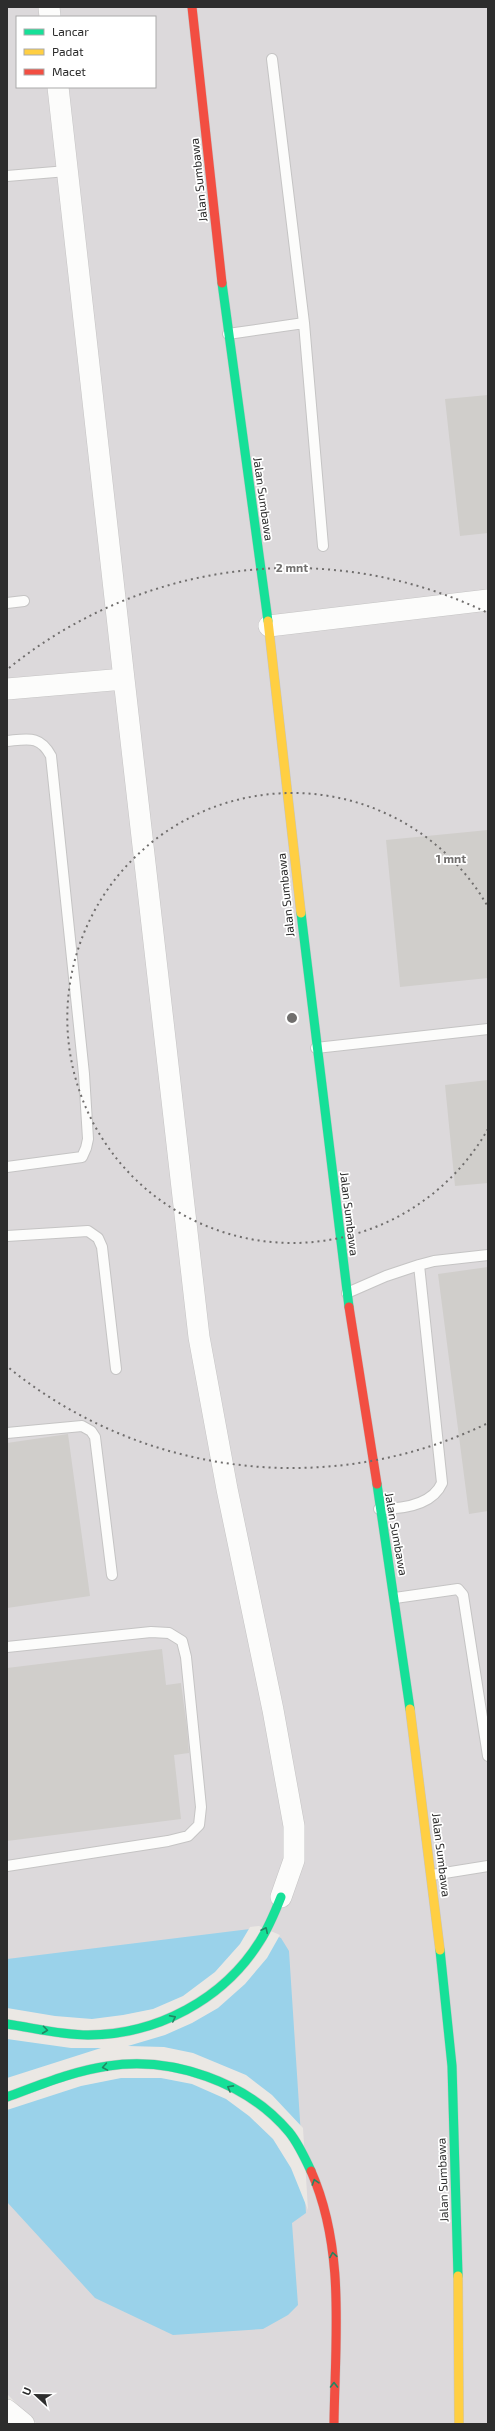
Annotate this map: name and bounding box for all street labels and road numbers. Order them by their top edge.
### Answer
street label: Jalan Sumbawa [187,137,209,223]
street label: Jalan Sumbawa [251,456,277,542]
street label: Jalan Sumbawa [274,852,296,938]
street label: Jalan Sumbawa [338,1171,362,1257]
street label: Jalan Sumbawa [383,1491,411,1577]
street label: Jalan Sumbawa [430,1812,454,1898]
street label: Jalan Sumbawa [434,2138,450,2222]

